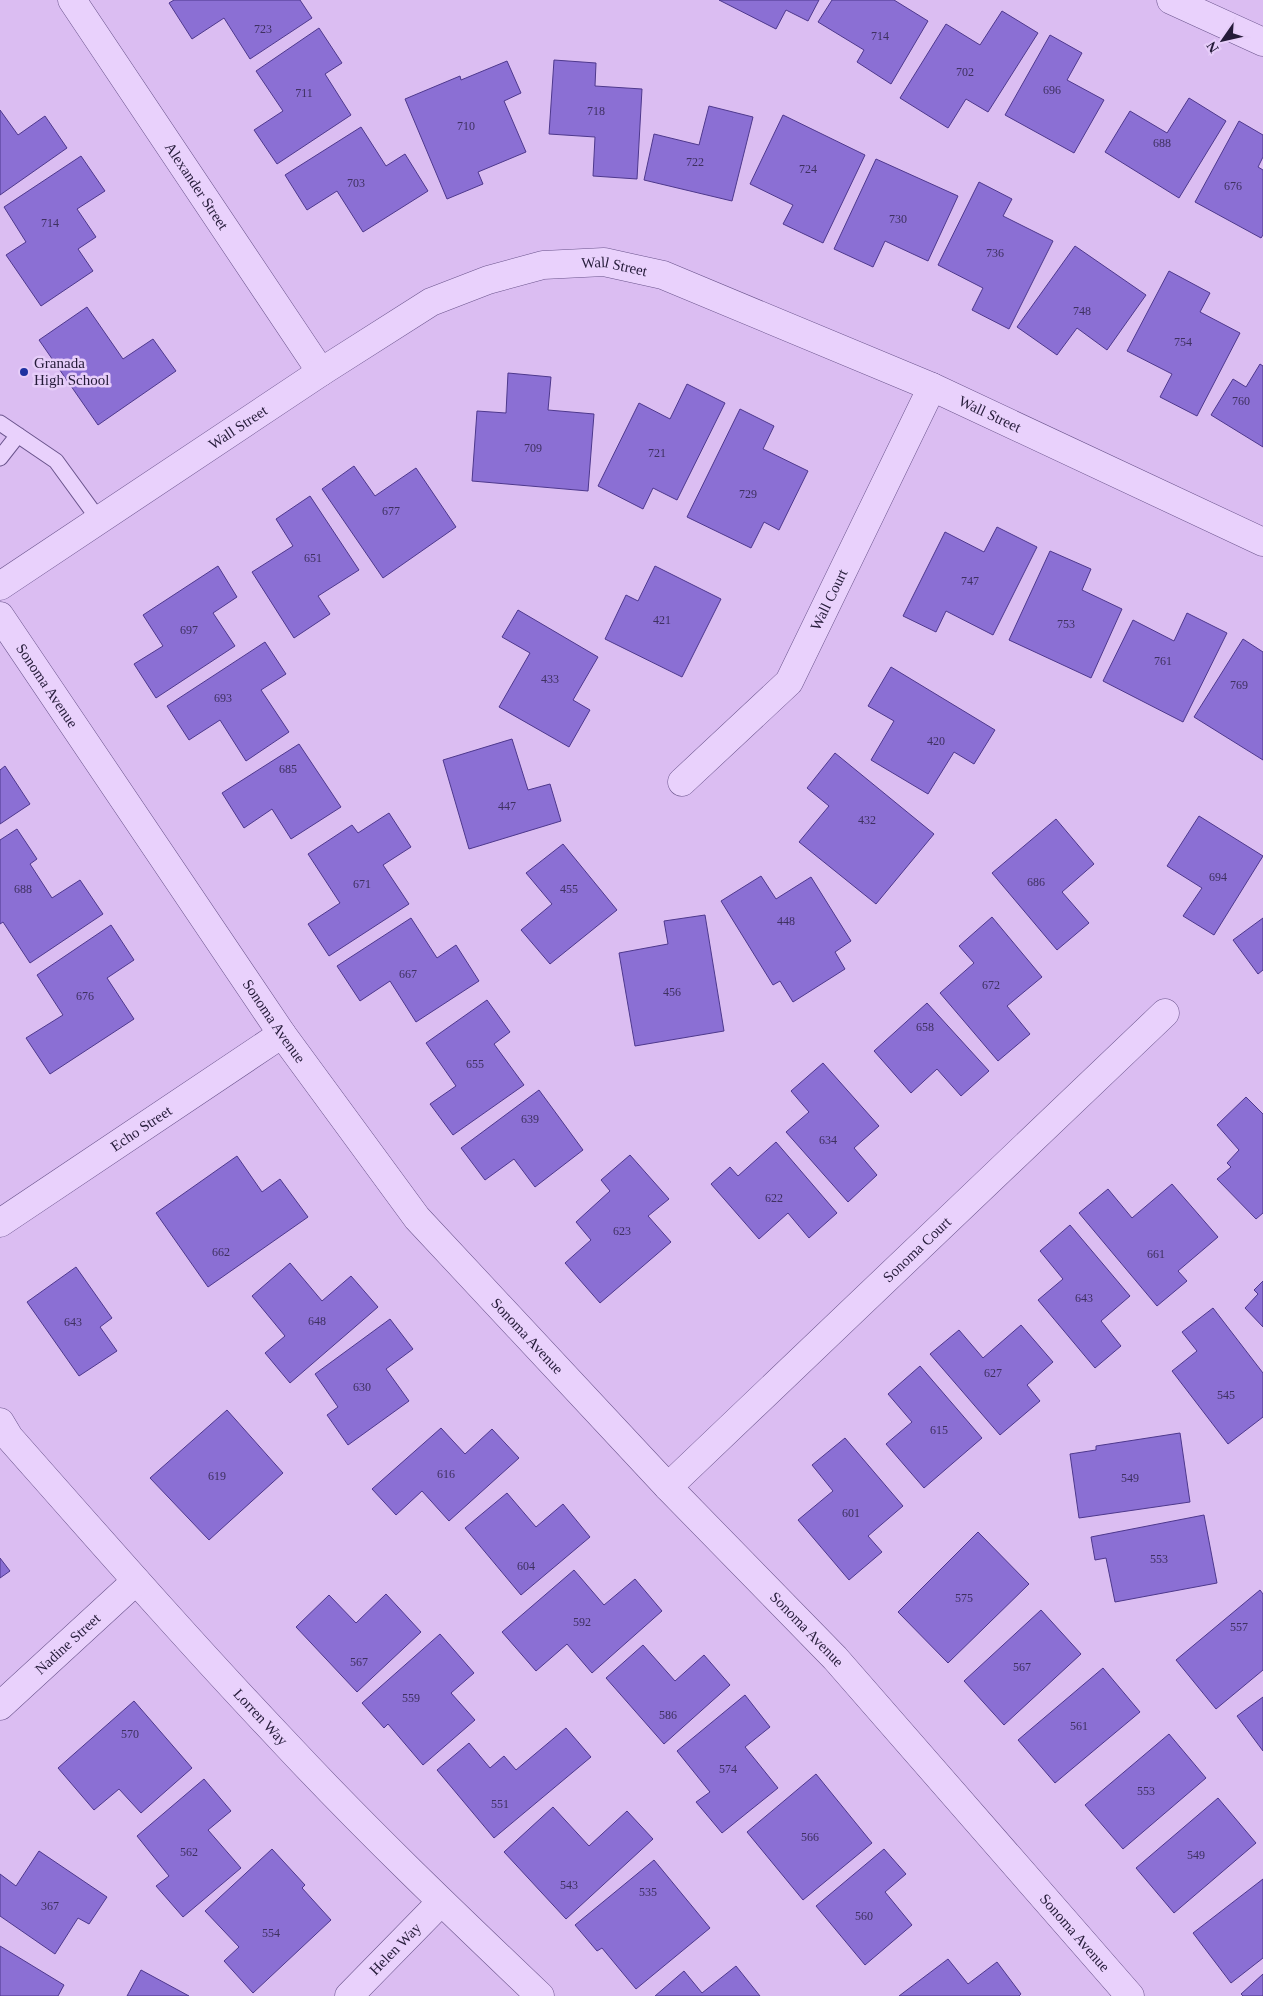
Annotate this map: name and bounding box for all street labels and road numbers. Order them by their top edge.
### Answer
street label: Alexander Street [162,140,232,233]
street label: Wall Street [581,254,650,279]
street label: Wall Street [956,393,1024,436]
street label: Wall Street [206,402,271,453]
street label: Wall Court [807,566,851,633]
street label: Sonoma Avenue [13,641,81,731]
street label: Sonoma Avenue [240,976,309,1066]
street label: Echo Street [108,1102,175,1154]
street label: Sonoma Court [880,1213,955,1285]
street label: Sonoma Avenue [488,1295,567,1378]
street label: Sonoma Avenue [767,1589,847,1670]
street label: Nadine Street [32,1610,104,1677]
street label: Lorren Way [230,1686,291,1749]
street label: Sonoma Avenue [1037,1891,1113,1975]
street label: Helen Way [366,1919,424,1978]

